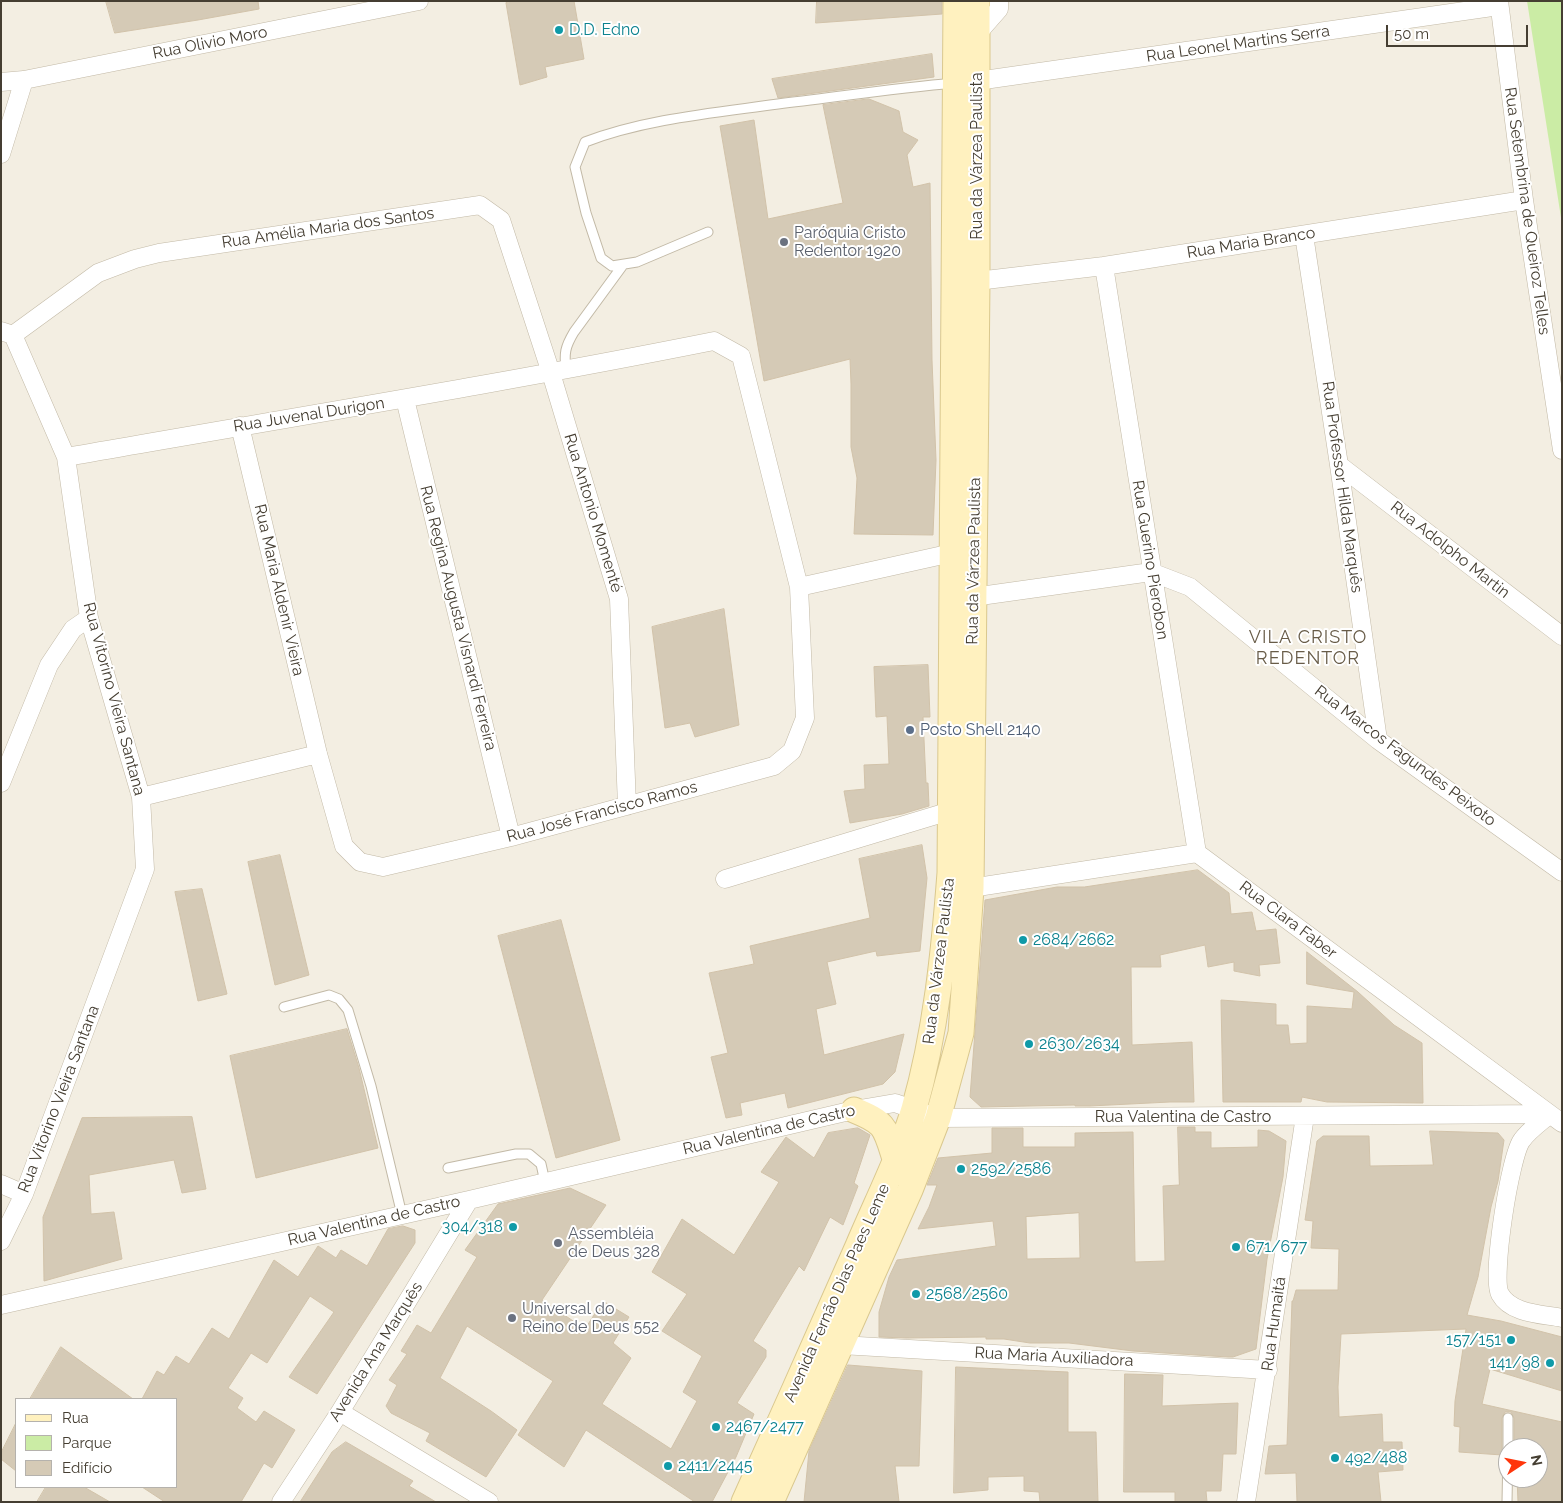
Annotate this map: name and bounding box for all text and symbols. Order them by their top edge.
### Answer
scale bar [1388,15,1530,47]
place label: D.D. Edno [569,20,640,40]
street label: Rua Olivio Moro [151,22,269,64]
street label: Rua Leonel Martins Serra [1145,22,1331,66]
marker: D.D. Edno [553,24,565,36]
text: 50 m [1394,25,1429,43]
street label: Rua da Várzea Paulista [967,72,987,240]
street label: Rua Setembrina de Queiroz Telles [1500,86,1554,336]
street label: Rua Amélia Maria dos Santos [221,204,435,252]
place label: Paróquia Cristo Redentor 1920 [794,223,906,261]
street label: Rua Maria Branco [1185,223,1317,263]
marker: Paróquia Cristo Redentor 1920 [778,236,790,248]
street label: Rua Professor Hilda Marquês [1318,380,1366,594]
street label: Rua Juvenal Durigon [232,394,386,436]
street label: Rua Antonio Momenté [560,431,626,595]
street label: Rua da Várzea Paulista [963,477,985,645]
street label: Rua Guerino Pierobon [1128,479,1172,641]
street label: Rua Regina Augusta Visnardi Ferreira [416,483,500,753]
street label: Rua Adolpho Martin [1386,497,1514,603]
street label: Rua Maria Aldenir Vieira [250,502,308,678]
street label: Rua Vitorino Vieira Santana [79,600,149,798]
district label: VILA CRISTO REDENTOR [1247,627,1369,670]
street label: Rua Marcos Fagundes Peixoto [1311,681,1499,831]
place label: Posto Shell 2140 [920,720,1041,740]
marker: Posto Shell 2140 [904,724,916,736]
street label: Rua José Francisco Ramos [505,777,699,847]
street label: Rua da Várzea Paulista [919,877,959,1045]
street label: Rua Clara Faber [1235,877,1341,963]
place label: 2684/2662 [1033,930,1114,950]
marker: 2684/2662 [1017,934,1029,946]
street label: Rua Vitorino Vieira Santana [14,1003,104,1195]
place label: 2630/2634 [1039,1034,1120,1054]
marker: 2630/2634 [1023,1038,1035,1050]
street label: Rua Valentina de Castro [681,1101,857,1159]
street label: Rua Valentina de Castro [1095,1107,1271,1127]
place label: 2592/2586 [971,1159,1051,1179]
marker: 2592/2586 [955,1163,967,1175]
street label: Avenida Fernão Dias Paes Leme [780,1181,894,1405]
street label: Rua Valentina de Castro [286,1192,462,1250]
place label: 304/318 [442,1217,503,1237]
marker: 304/318 [507,1221,519,1233]
place label: Assembléia de Deus 328 [568,1224,660,1262]
marker: Assembléia de Deus 328 [552,1237,564,1249]
place label: 671/677 [1246,1237,1307,1257]
marker: 671/677 [1230,1241,1242,1253]
street label: Rua Humaitá [1258,1276,1290,1372]
street label: Avenida Ana Marquês [325,1279,427,1425]
place label: 2568/2560 [926,1284,1008,1304]
marker: 2568/2560 [910,1288,922,1300]
place label: Universal do Reino de Deus 552 [522,1299,659,1337]
marker: Universal do Reino de Deus 552 [506,1312,518,1324]
place label: 157/151 [1446,1330,1501,1350]
marker: 157/151 [1505,1334,1517,1346]
street label: Rua Maria Auxiliadora [974,1343,1134,1371]
place label: 141/98 [1490,1353,1540,1373]
marker: 141/98 [1544,1357,1556,1369]
legend [15,1398,178,1488]
text: Rua [62,1409,89,1427]
place label: 2467/2477 [726,1417,804,1437]
marker: 2467/2477 [710,1421,722,1433]
text: Parque [62,1434,111,1452]
north arrow [1498,1438,1548,1488]
place label: 492/488 [1345,1448,1407,1468]
marker: 492/488 [1329,1452,1341,1464]
text: N [1528,1454,1546,1467]
place label: 2411/2445 [678,1456,753,1476]
text: Edifício [62,1459,112,1477]
marker: 2411/2445 [662,1460,674,1472]

